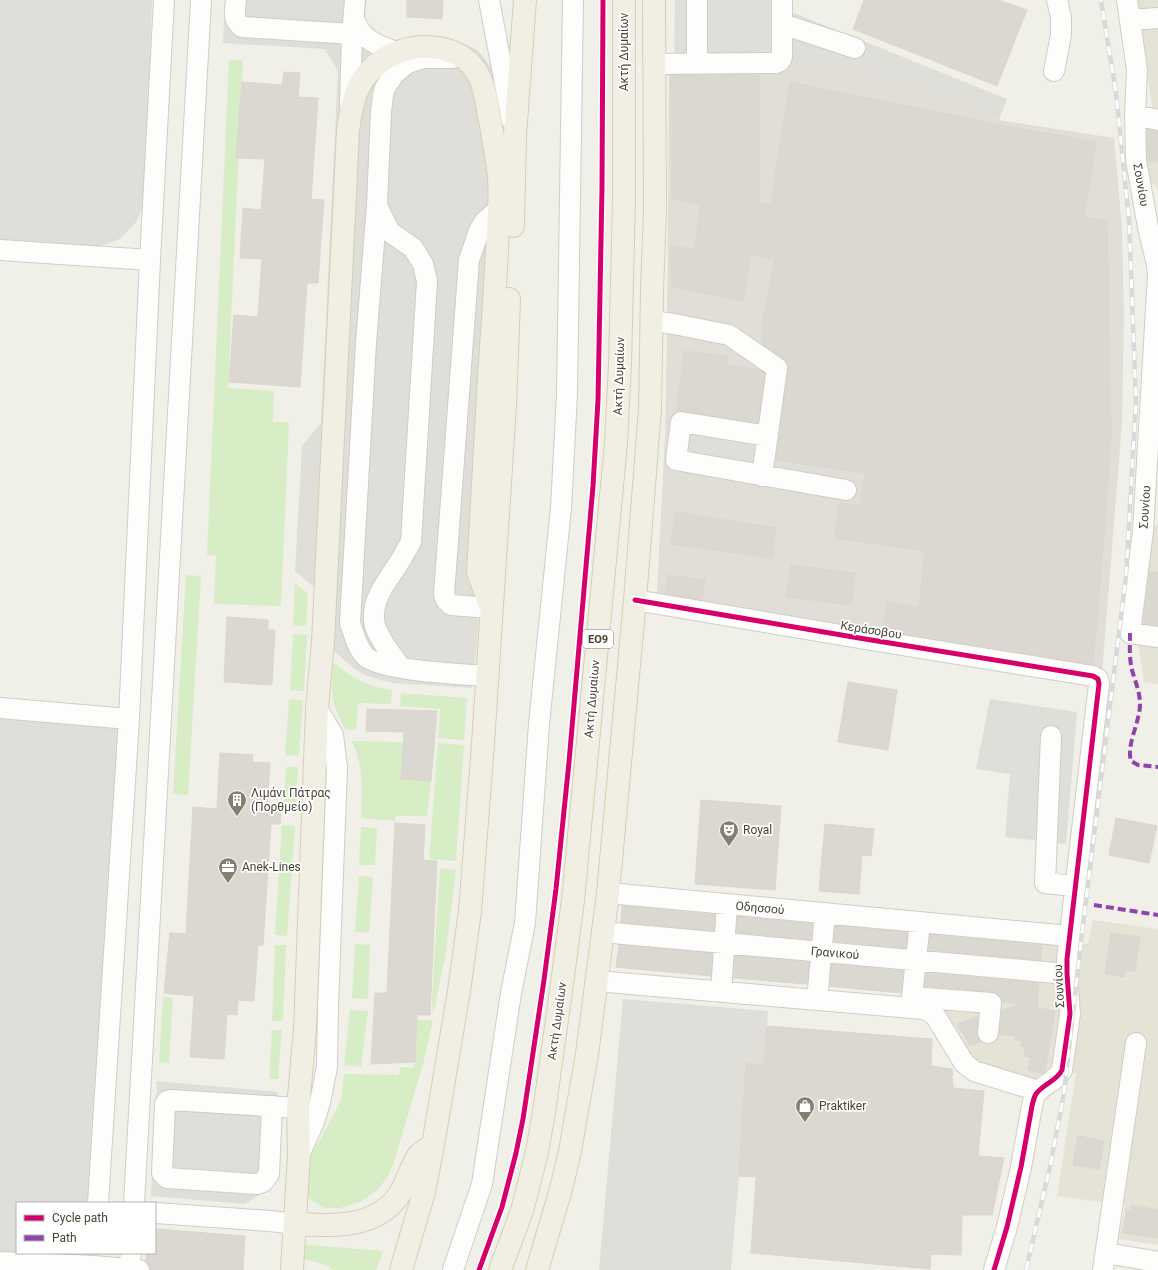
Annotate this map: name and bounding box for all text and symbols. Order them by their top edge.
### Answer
street label: Ακτή Δυμαίων [617,13,631,91]
street label: Σουνίου [1130,162,1152,208]
street label: Ακτή Δυμαίων [611,336,627,416]
street label: Σουνίου [1137,485,1153,529]
street label: Κεράσοβου [839,618,903,642]
road number: ΕΟ9 [583,630,613,648]
street label: Ακτή Δυμαίων [582,659,602,739]
place label: Λιμάνι Πάτρας (Πορθμείο) [251,786,331,814]
building icon: Λιμάνι Πάτρας (Πορθμείο) [226,789,248,817]
theatre icon: Royal [718,819,740,847]
place label: Royal [743,823,772,837]
office icon: Anek-Lines [217,856,239,884]
place label: Anek-Lines [242,860,301,874]
street label: Οδησσού [735,899,785,917]
street label: Γρανικού [810,944,860,962]
street label: Σουνίου [1051,964,1067,1008]
street label: Ακτή Δυμαίων [545,981,569,1061]
shop icon: Praktiker [794,1095,816,1123]
place label: Praktiker [819,1099,866,1113]
legend [16,1202,156,1254]
text: Cycle path [52,1211,108,1225]
text: Path [52,1231,77,1245]

